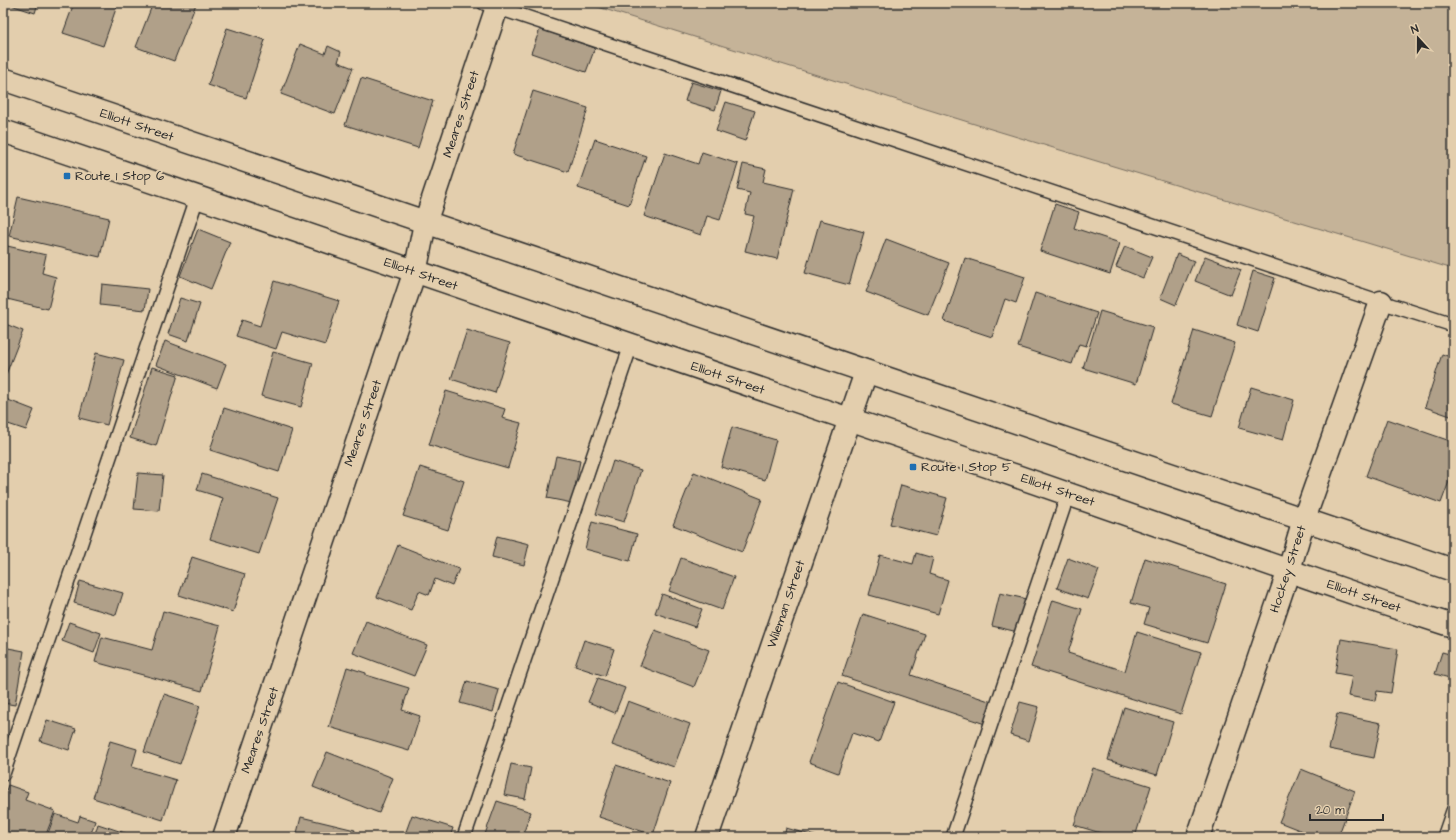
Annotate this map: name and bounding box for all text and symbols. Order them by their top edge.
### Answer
north arrow [1398,18,1438,58]
text: N [1409,21,1421,37]
street label: Meares Street [438,68,484,160]
street label: Elliott Street [98,104,177,146]
place label: Route 1 Stop 6 [75,167,164,185]
marker: Route 1 Stop 6 [62,171,72,181]
street label: Elliott Street [382,253,461,295]
street label: Elliott Street [689,357,768,399]
street label: Meares Street [340,377,386,469]
place label: Route 1 Stop 5 [921,458,1011,476]
marker: Route 1 Stop 5 [908,462,918,472]
street label: Elliott Street [1019,469,1098,511]
street label: Hockey Street [1265,522,1312,615]
street label: Wileman Street [763,557,810,650]
street label: Elliott Street [1325,575,1404,617]
street label: Meares Street [237,684,283,776]
scale bar [1310,796,1383,822]
text: 20 m [1316,802,1345,819]

